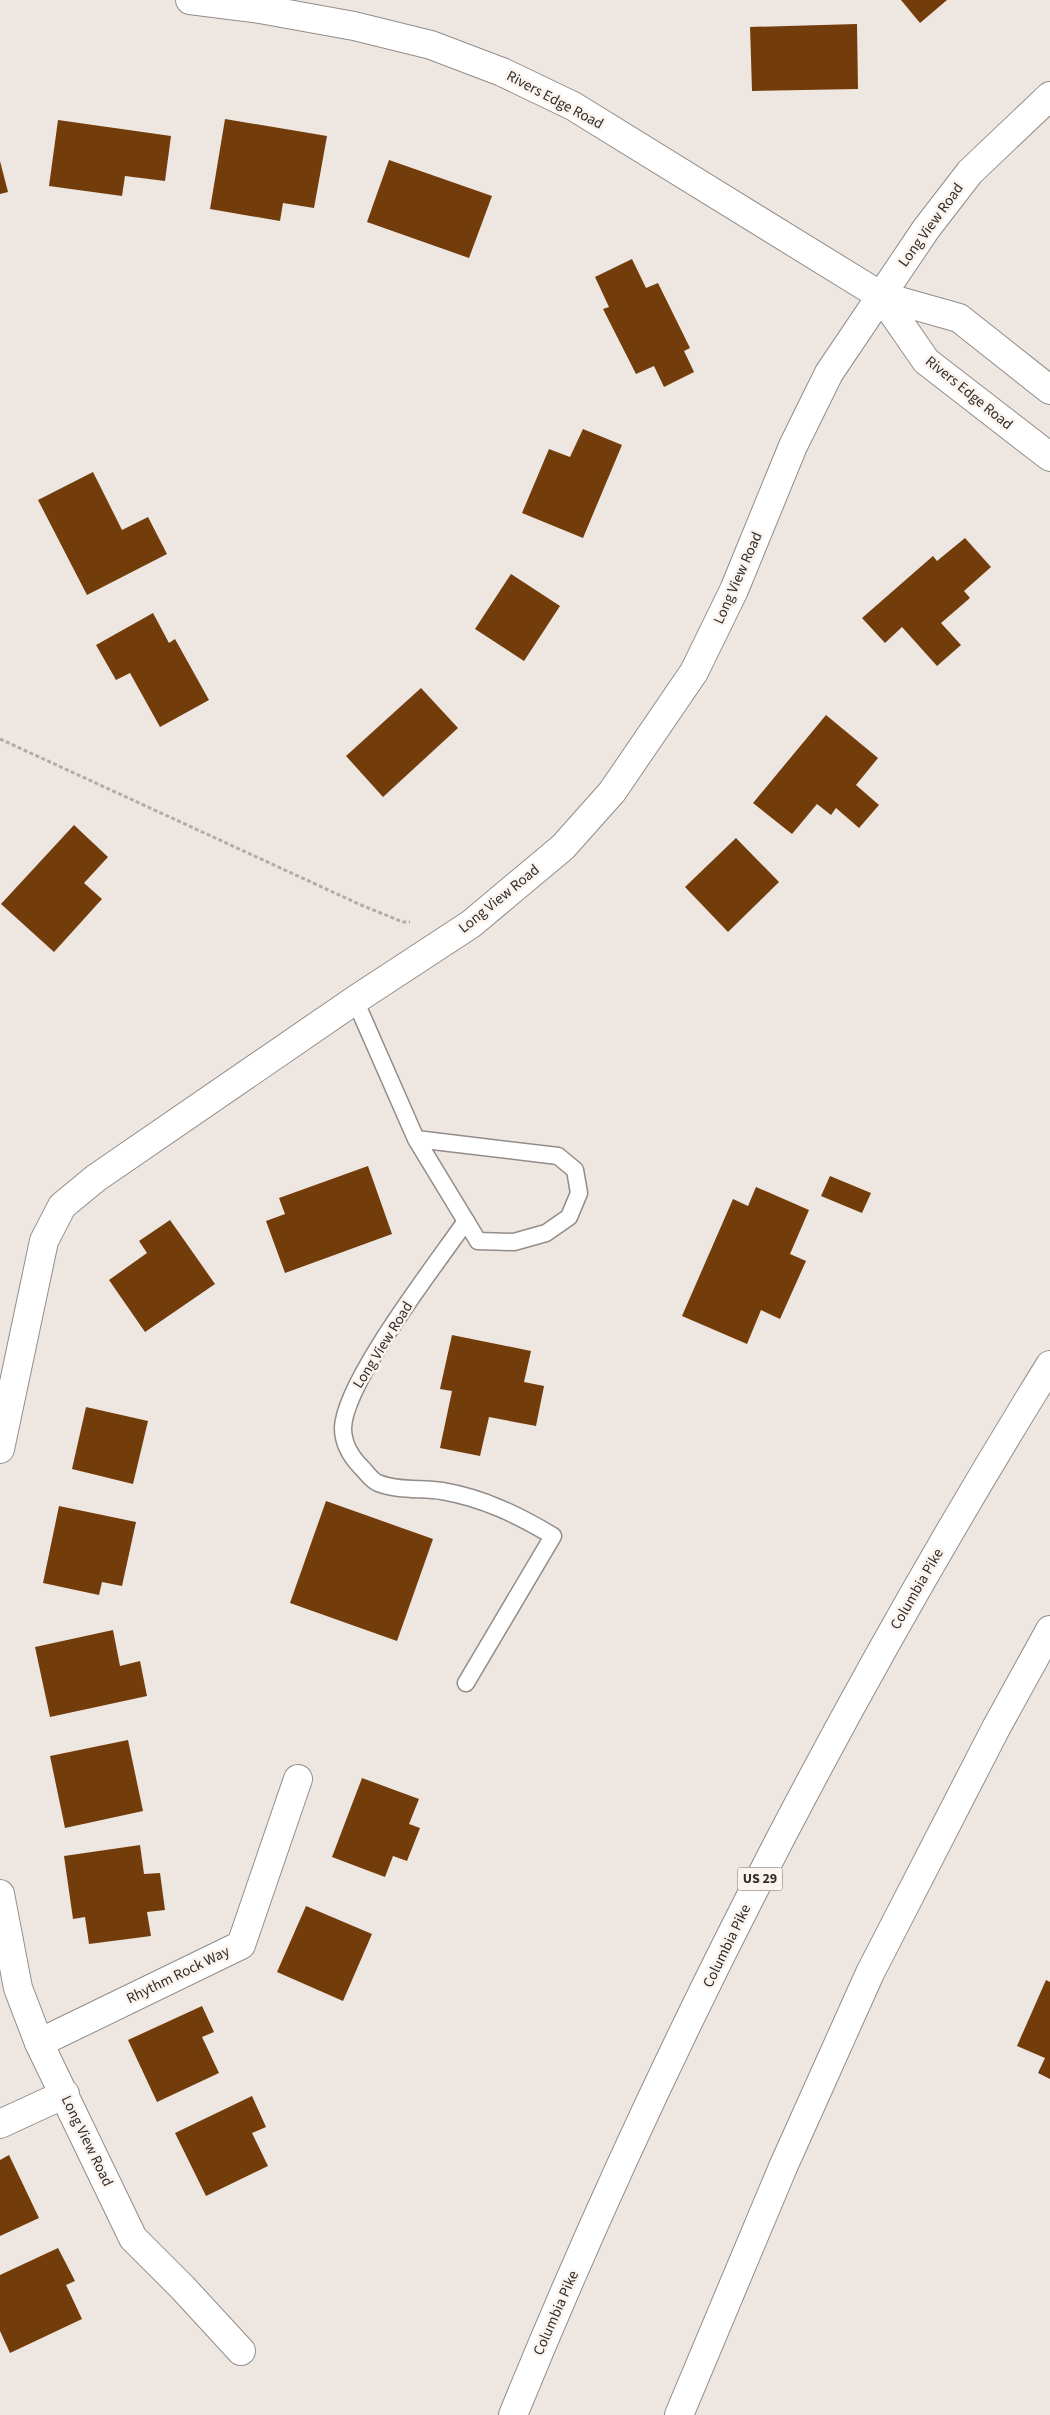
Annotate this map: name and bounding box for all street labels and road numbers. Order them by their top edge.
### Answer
street label: Rivers Edge Road [503,66,607,134]
street label: Long View Road [893,179,969,271]
street label: Rivers Edge Road [921,351,1017,435]
street label: Long View Road [708,529,768,627]
street label: Long View Road [454,860,544,938]
street label: Long View Road [348,1297,418,1393]
street label: Columbia Pike [885,1545,949,1633]
road number: US 29 [738,1868,782,1890]
street label: Columbia Pike [698,1901,756,1991]
street label: Rhythm Rock Way [123,1941,233,2009]
street label: Long View Road [56,2092,118,2190]
street label: Columbia Pike [528,2267,584,2359]

